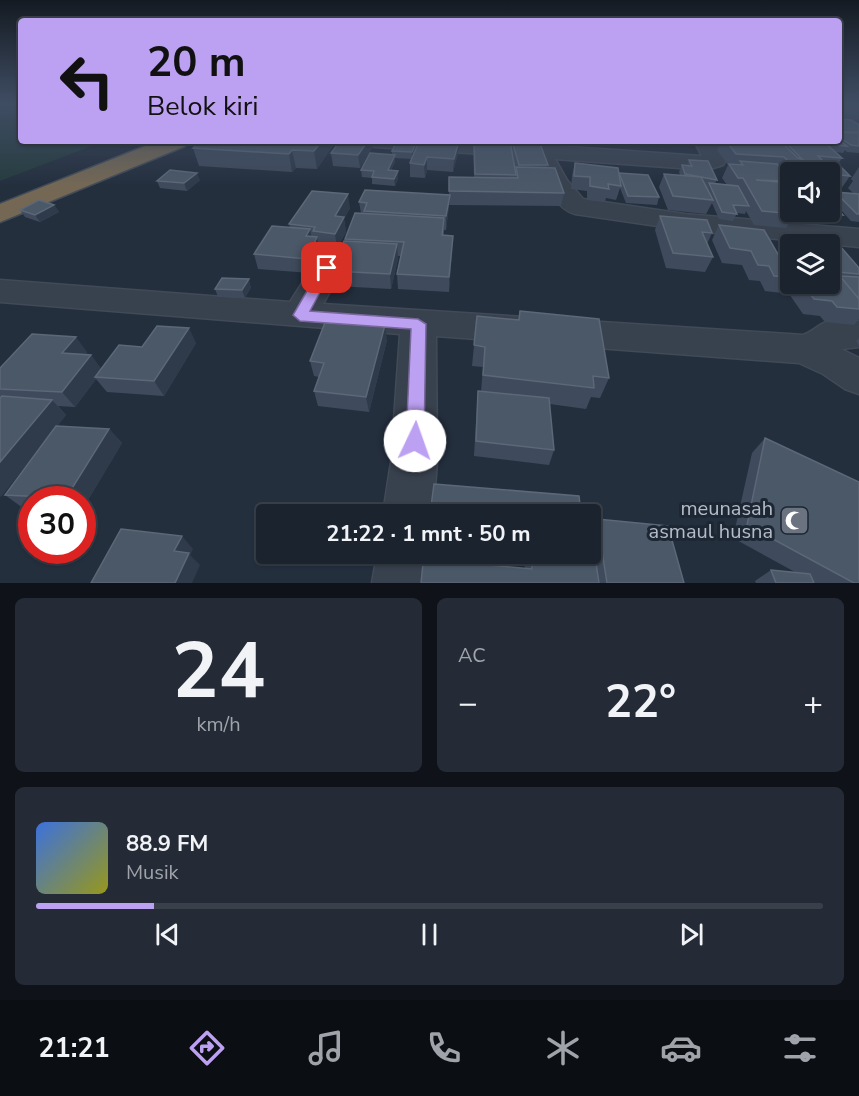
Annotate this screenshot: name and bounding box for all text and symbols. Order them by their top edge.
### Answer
text: 20 m [147,34,246,91]
icon: left [48,42,126,120]
text: Belok kiri [147,88,259,125]
map controls [780,162,840,294]
button: sound [780,162,840,222]
button: layers [780,234,840,294]
pin [301,242,352,293]
icon: arrive [310,251,343,284]
position arrow [383,409,447,473]
speed limit sign: 30 [18,486,96,564]
place label: meunasah asmaul husna [649,495,773,545]
mosque icon: meunasah asmaul husna [778,504,810,536]
text: 21:22 · 1 mnt · 50 m [326,519,531,549]
text: 24 [172,618,265,725]
text: AC [458,642,486,669]
text: 22° [605,672,676,733]
text: − [458,681,478,726]
text: + [803,681,823,726]
text: km/h [196,711,241,738]
text: 88.9 FM [126,829,208,859]
text: Musik [126,859,179,886]
icon: previous [151,918,184,951]
icon: pause [413,918,446,951]
icon: next [675,918,708,951]
icon: directions [186,1027,228,1069]
icon: music [305,1027,347,1069]
icon: phone [423,1027,465,1069]
icon: climate [542,1027,584,1069]
icon: car [660,1027,702,1069]
icon: filters [779,1027,821,1069]
text: 21:21 [38,1030,110,1067]

